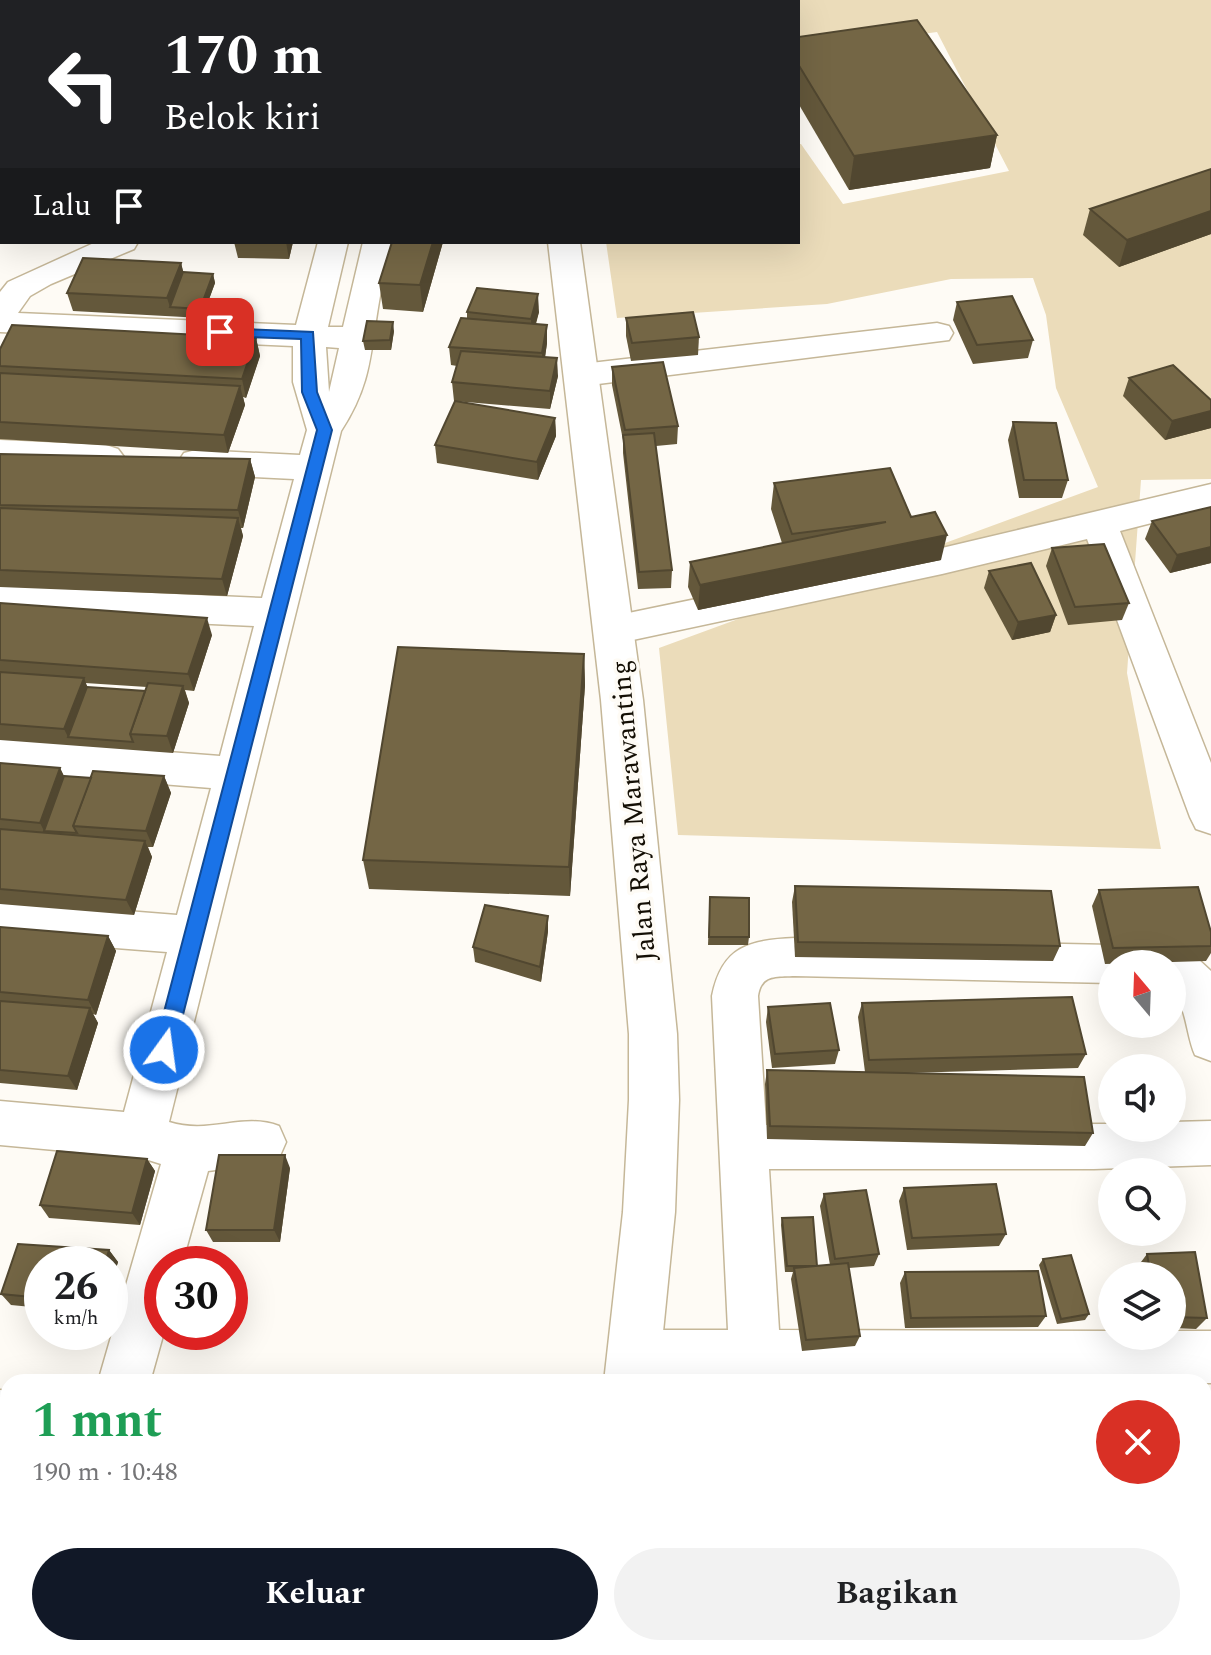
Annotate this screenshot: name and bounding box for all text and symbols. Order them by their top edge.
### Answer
text: 170 m [164,14,323,99]
icon: left [32,32,136,136]
text: Belok kiri [164,91,321,146]
text: Lalu [32,183,91,229]
icon: arrive [107,184,151,228]
pin [186,298,254,366]
icon: arrive [198,310,242,354]
street label: Jalan Raya Marawanting [599,658,668,963]
north arrow [1098,950,1186,1038]
map controls [1098,950,1186,1350]
position arrow [122,1008,206,1092]
button: sound [1098,1054,1186,1142]
button: search [1098,1158,1186,1246]
speed limit sign: 30 [144,1246,248,1350]
text: 26 [54,1257,98,1318]
button: layers [1098,1262,1186,1350]
text: km/h [54,1303,99,1333]
text: 1 mnt [32,1385,162,1458]
button: close [1096,1400,1180,1484]
text: 190 m · 10:48 [32,1452,178,1492]
button: Keluar [32,1548,598,1640]
button: Bagikan [614,1548,1180,1640]

